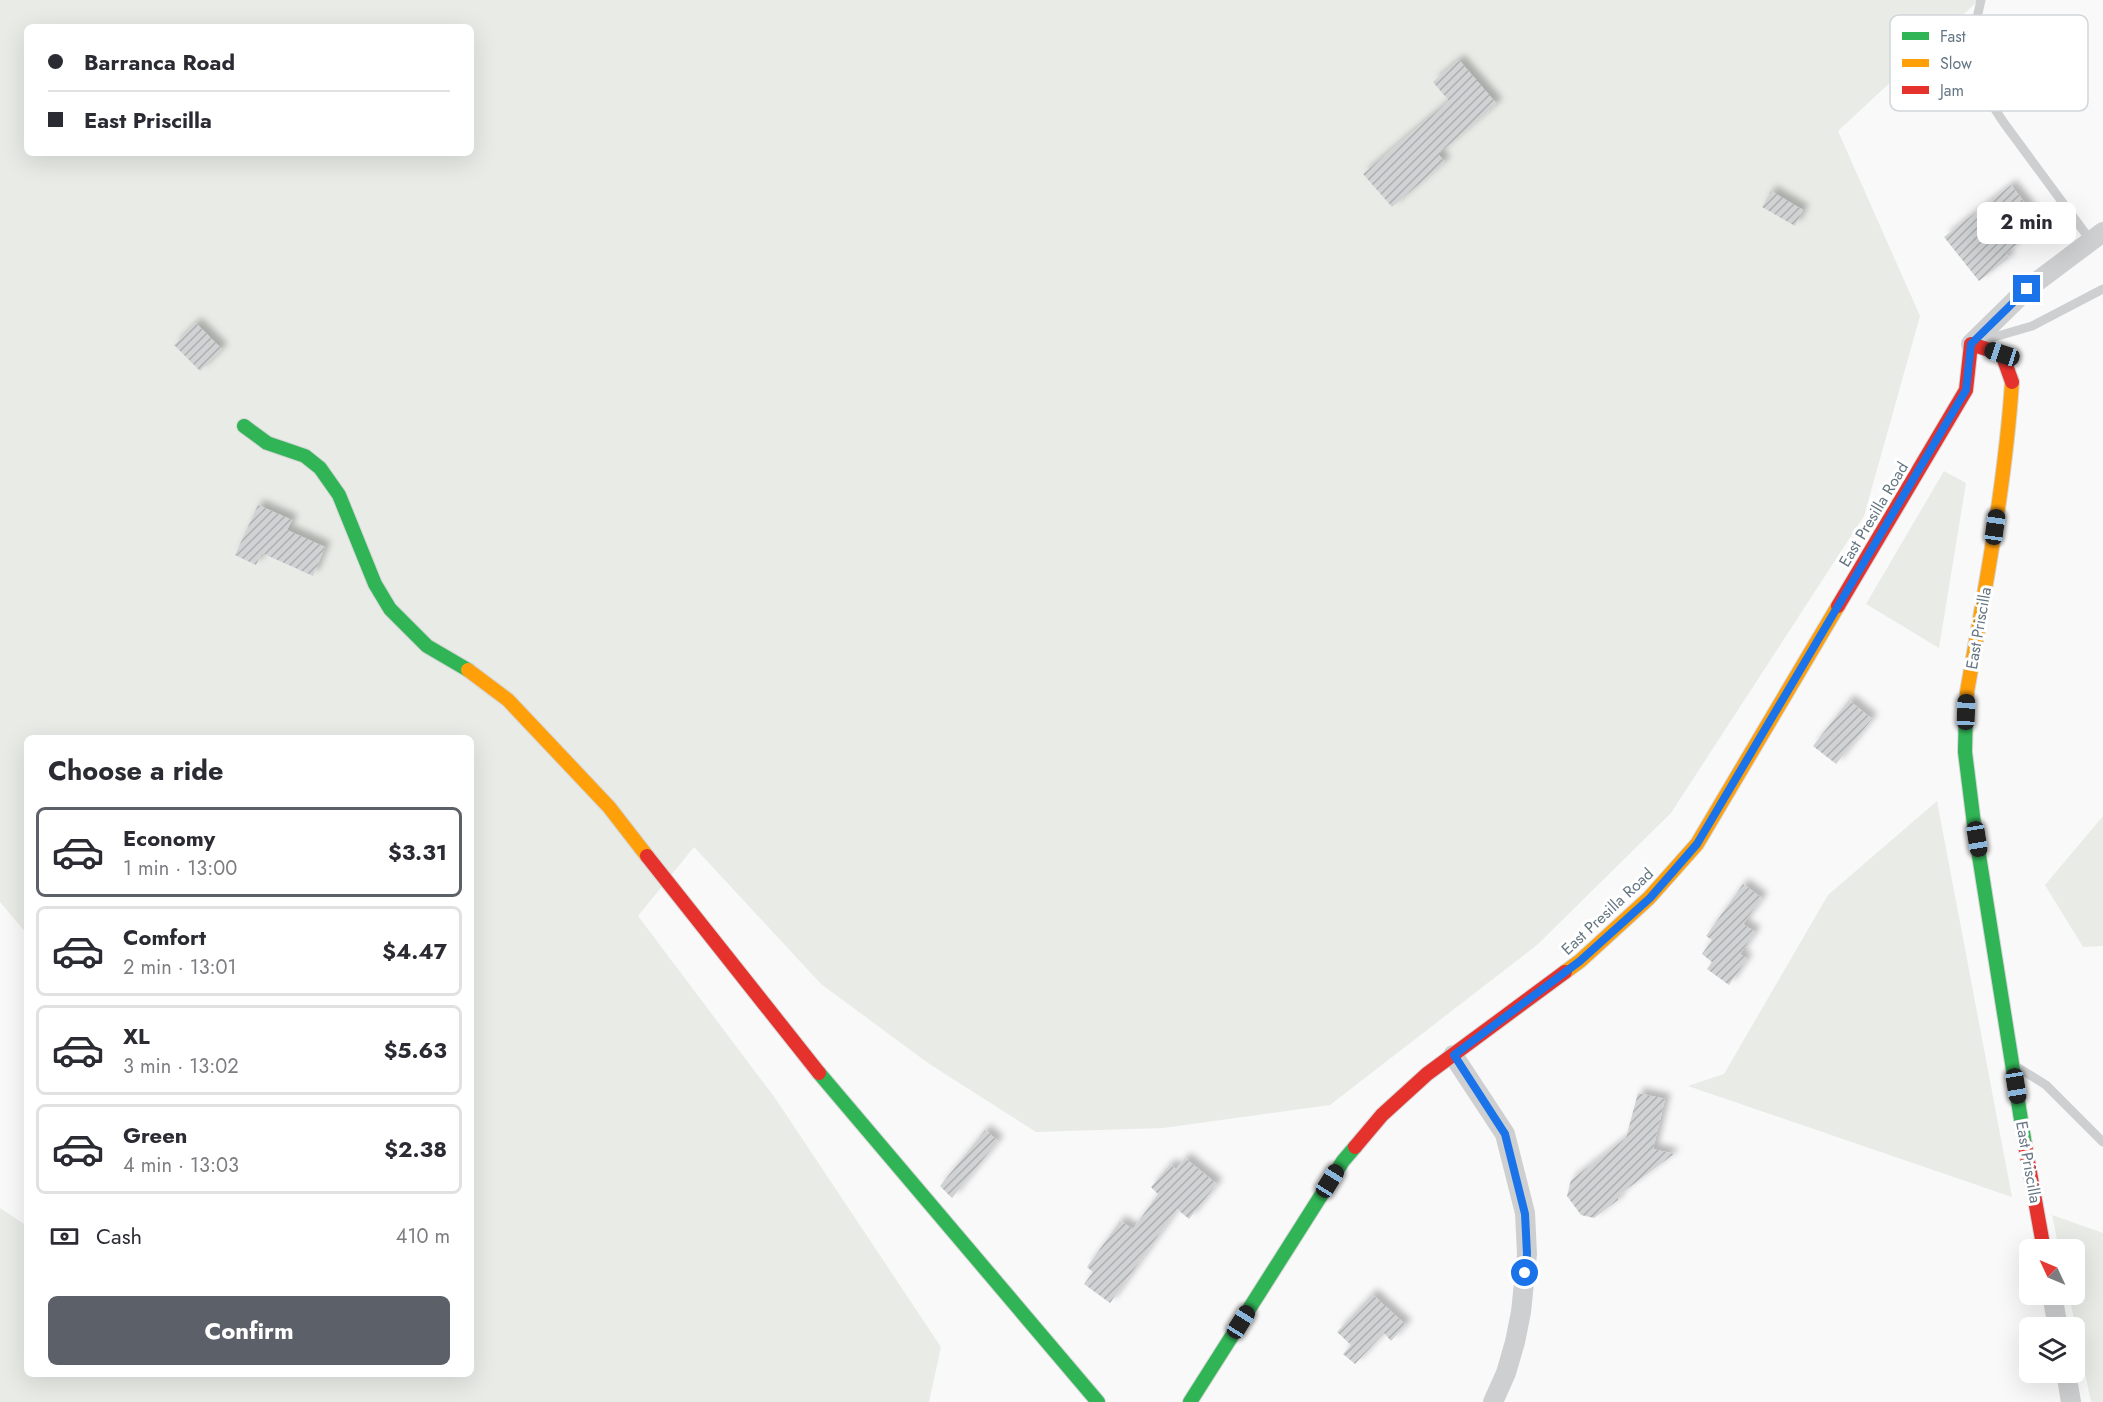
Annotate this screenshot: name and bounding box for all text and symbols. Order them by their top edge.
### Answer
legend [1890,15,2088,111]
text: Fast [1940,25,1966,48]
text: Barranca Road [84,46,235,78]
text: Slow [1940,52,1972,75]
text: Jam [1938,79,1964,102]
text: East Priscilla [84,104,212,136]
callout: 2 min [1978,202,2076,244]
text: 2 min [2000,208,2053,237]
route end [2013,275,2040,302]
car [1982,340,2022,368]
street label: East Presilla Road [1833,458,1914,571]
car [1984,508,2006,546]
street label: East Priscilla [1960,585,1997,671]
car [1956,694,1976,730]
text: Choose a ride [48,751,223,790]
car [1965,820,1989,858]
text: Economy [123,822,215,854]
icon: car [51,825,105,879]
text: $3.31 [388,836,447,868]
text: 1 min · 13:00 [123,854,237,883]
street label: East Presilla Road [1556,863,1659,960]
text: Comfort [123,921,206,953]
icon: car [51,924,105,978]
text: $4.47 [382,935,447,967]
text: 2 min · 13:01 [123,953,237,982]
text: XL [123,1020,150,1052]
icon: car [51,1023,105,1077]
text: $5.63 [384,1034,447,1066]
text: 3 min · 13:02 [123,1052,239,1081]
car [2004,1067,2028,1105]
text: Green [123,1119,187,1151]
street label: East Priscilla [2010,1119,2047,1205]
icon: car [51,1122,105,1176]
text: $2.38 [384,1133,447,1165]
text: 4 min · 13:03 [123,1151,239,1180]
car [1313,1161,1347,1201]
icon: cash [48,1220,81,1253]
text: Cash [96,1220,142,1252]
text: 410 m [396,1222,450,1251]
north arrow [2019,1239,2085,1305]
map controls [2019,1239,2085,1383]
route start [1511,1259,1538,1286]
button: Confirm [48,1296,450,1365]
car [1224,1302,1258,1342]
button: layers [2019,1317,2085,1383]

